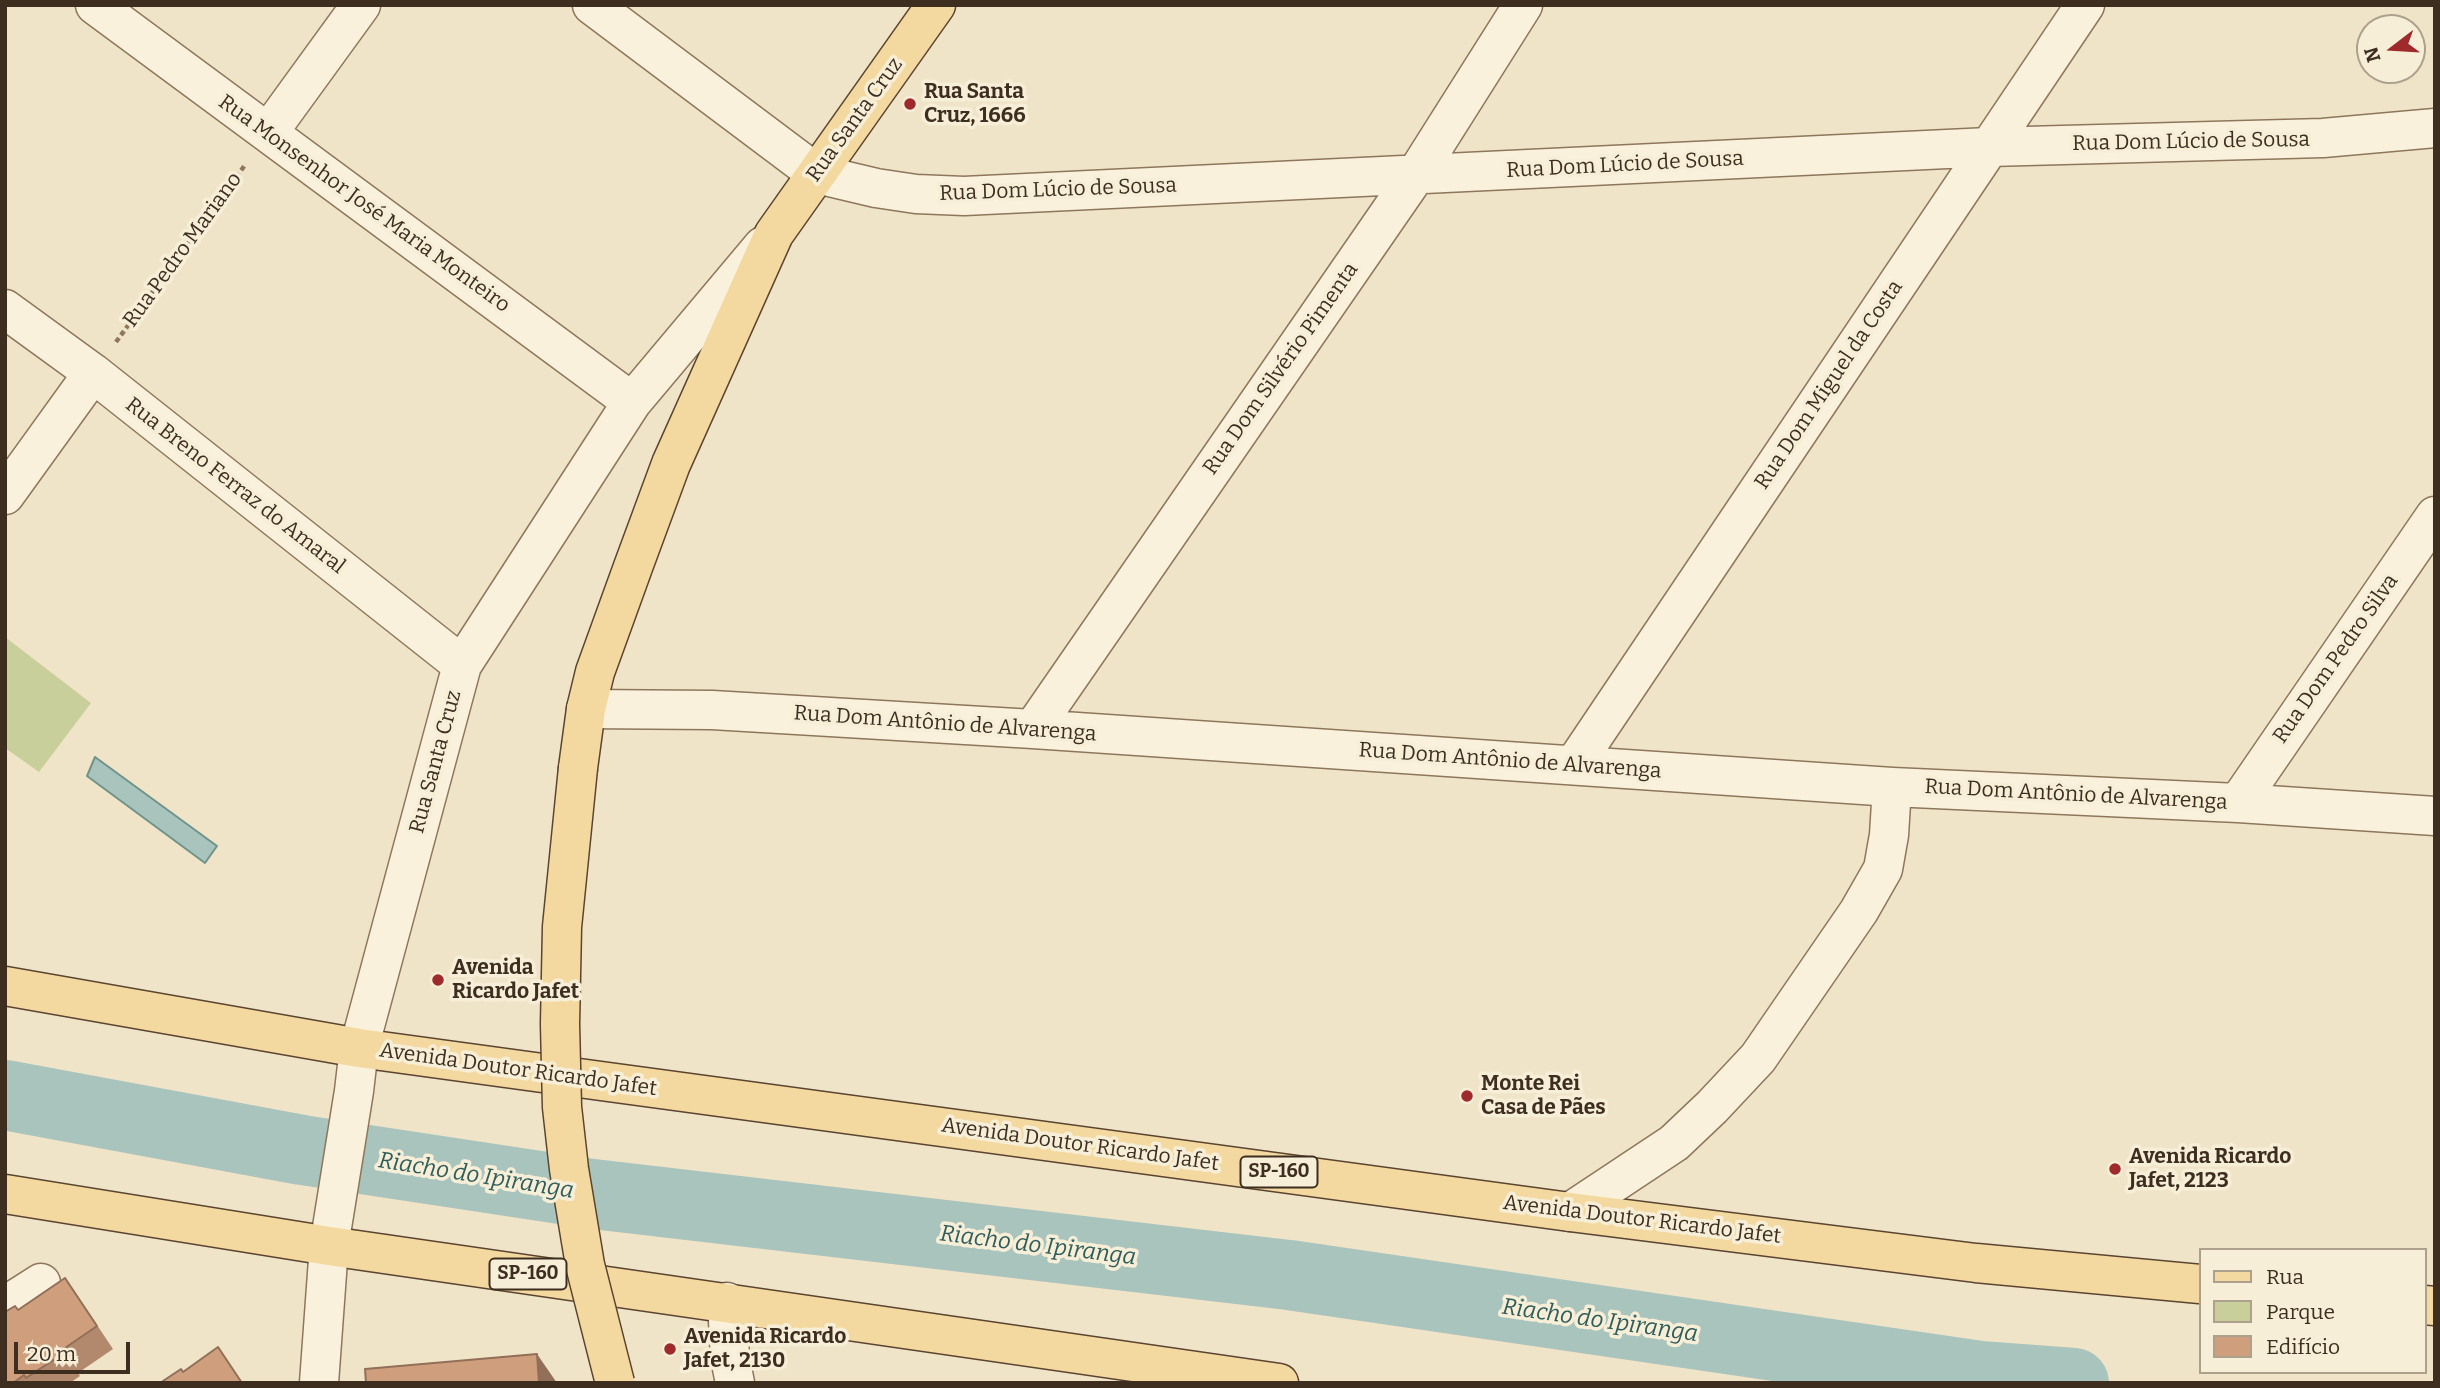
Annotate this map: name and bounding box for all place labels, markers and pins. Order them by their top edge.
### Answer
place label: Rua Santa Cruz, 1666 [924,79,1026,129]
marker: Rua Santa Cruz, 1666 [902,96,918,112]
place label: Avenida Ricardo Jafet [452,955,579,1005]
marker: Avenida Ricardo Jafet [430,972,446,988]
place label: Monte Rei Casa de Pães [1481,1071,1606,1121]
marker: Monte Rei Casa de Pães [1459,1088,1475,1104]
place label: Avenida Ricardo Jafet, 2123 [2129,1144,2291,1194]
marker: Avenida Ricardo Jafet, 2123 [2107,1161,2123,1177]
place label: Avenida Ricardo Jafet, 2130 [684,1324,846,1374]
marker: Avenida Ricardo Jafet, 2130 [662,1341,678,1357]

